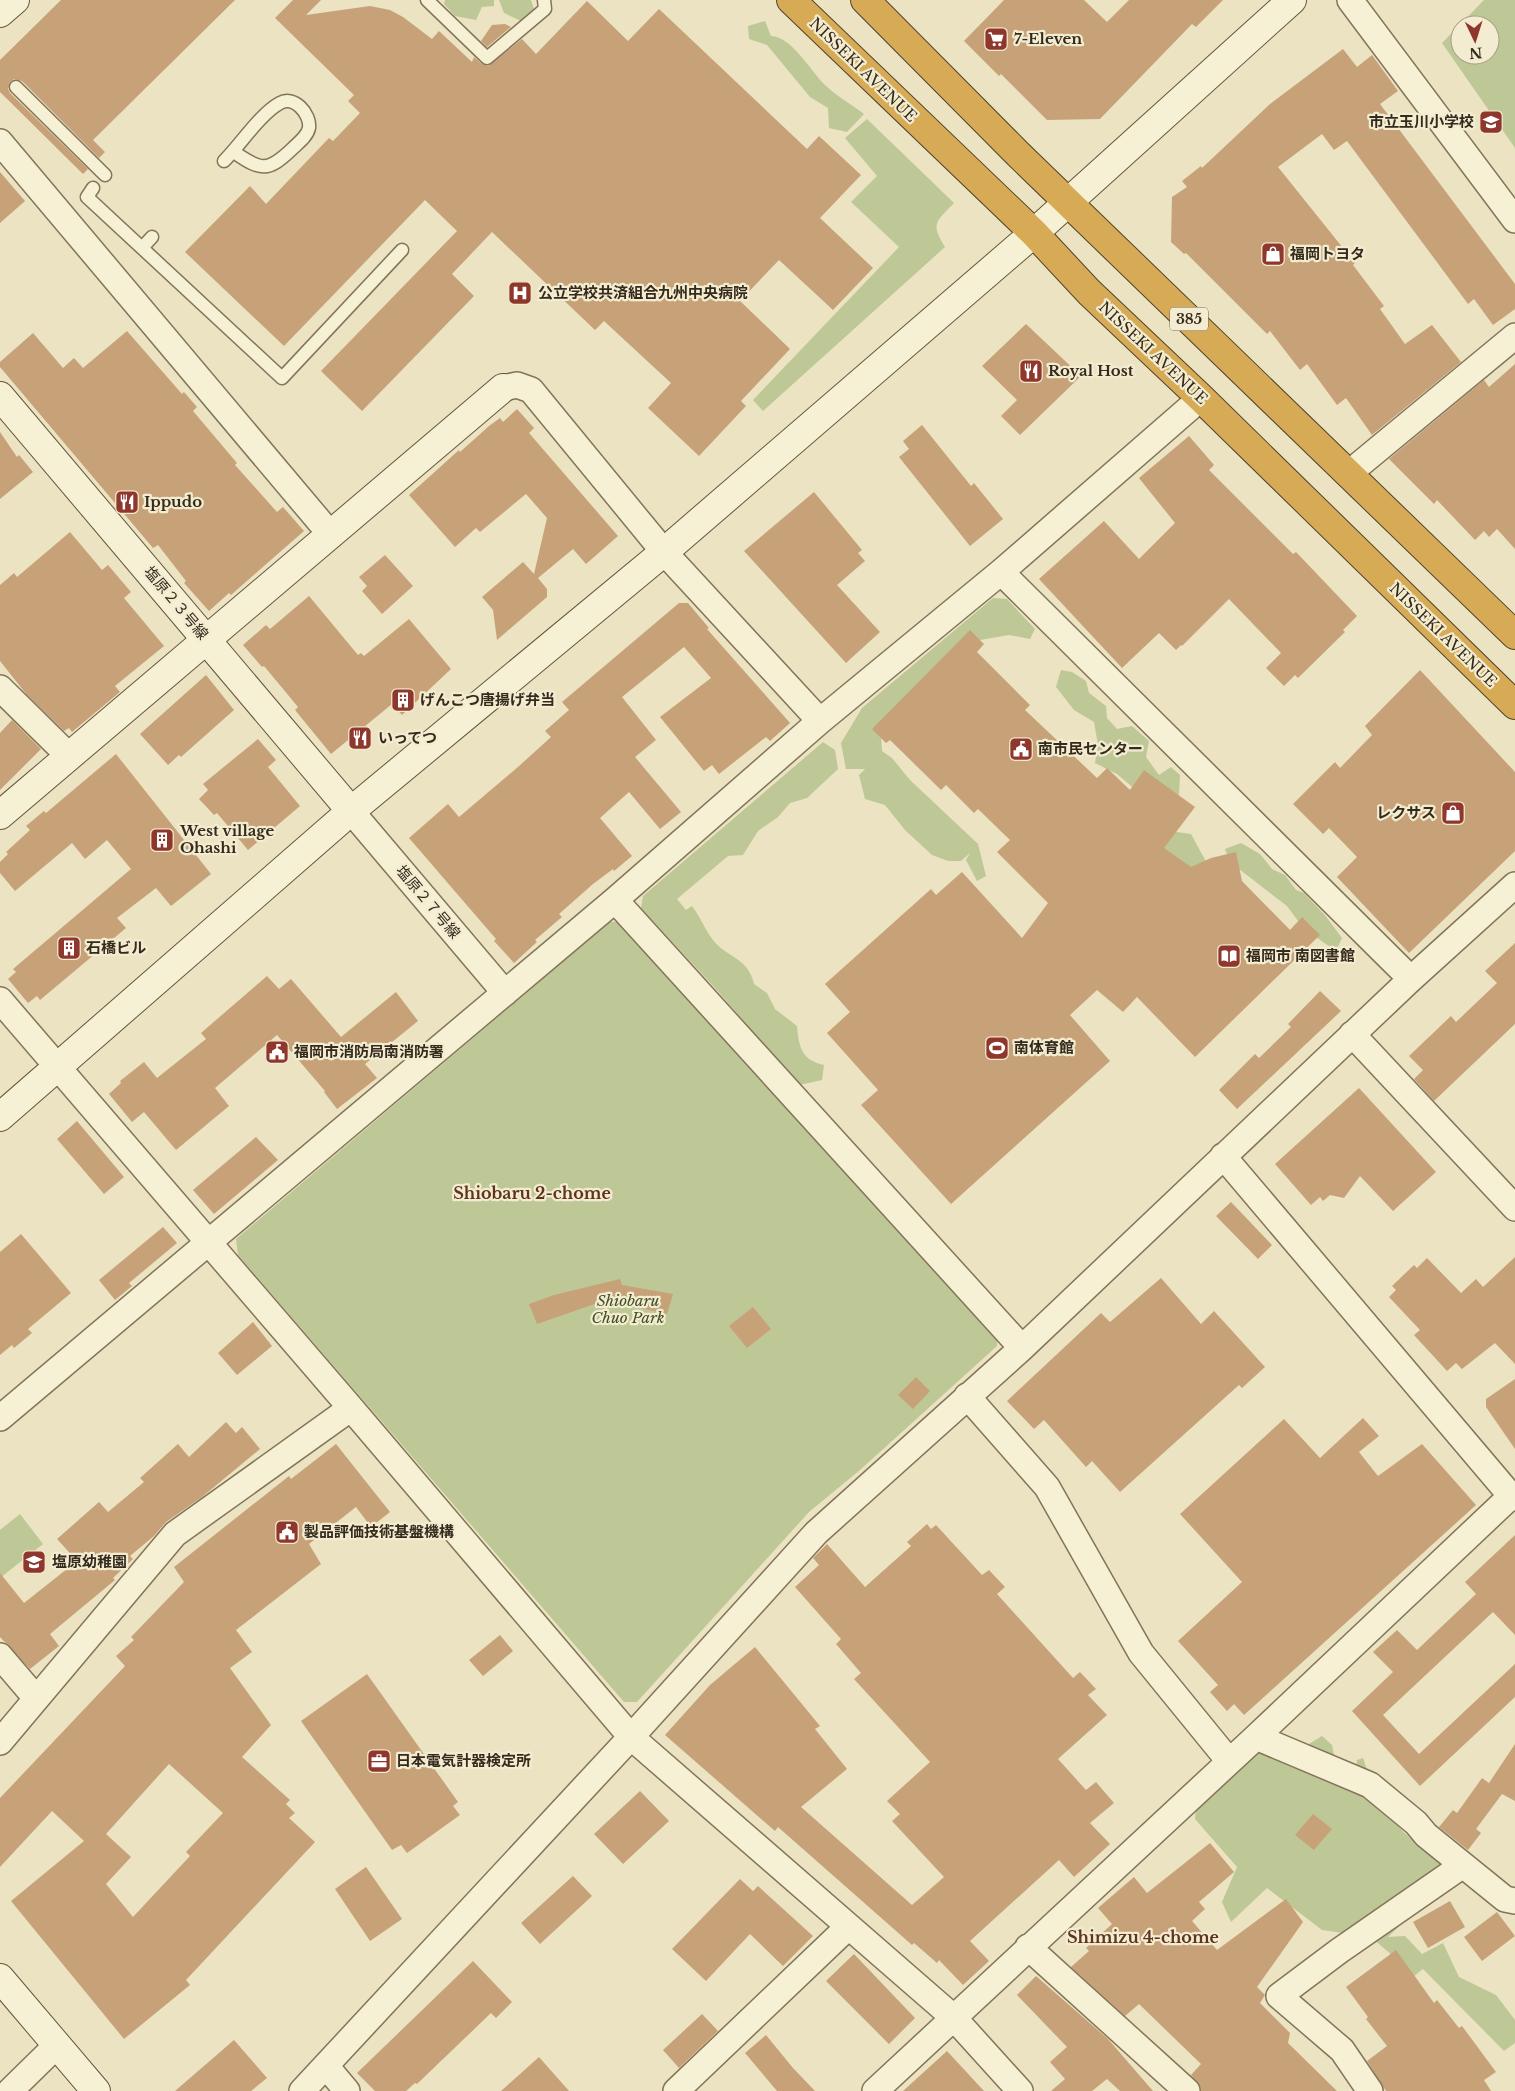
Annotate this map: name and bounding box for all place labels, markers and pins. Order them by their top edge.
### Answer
supermarket icon: 7-Eleven [983,26,1009,52]
place label: 7-Eleven [1014,29,1082,48]
school or university icon: 市立玉川小学校 [1478,109,1504,135]
place label: 市立玉川小学校 [1369,112,1474,131]
shop icon: 福岡トヨタ [1260,241,1286,267]
place label: 福岡トヨタ [1289,244,1365,263]
hospital icon: 公立学校共済組合九州中央病院 [507,280,533,306]
place label: 公立学校共済組合九州中央病院 [538,283,748,302]
restaurant icon: Royal Host [1018,358,1044,384]
place label: Royal Host [1048,361,1134,380]
restaurant icon: Ippudo [114,489,140,515]
place label: Ippudo [144,492,202,511]
building icon: げんこつ唐揚げ弁当 [390,687,416,713]
place label: げんこつ唐揚げ弁当 [420,690,555,709]
restaurant icon: いってつ [347,725,373,751]
place label: いってつ [378,728,437,747]
public building icon: 南市民センター [1008,736,1034,762]
place label: 南市民センター [1038,739,1143,758]
shop icon: レクサス [1440,800,1466,826]
place label: レクサス [1376,803,1436,822]
place label: West village Ohashi [179,821,274,857]
building icon: West village Ohashi [149,827,175,853]
building icon: 石橋ビル [56,935,82,961]
place label: 石橋ビル [86,938,146,957]
library icon: 福岡市 南図書館 [1216,943,1242,969]
place label: 福岡市 南図書館 [1245,946,1355,965]
sports icon: 南体育館 [984,1035,1010,1061]
place label: 南体育館 [1014,1038,1074,1057]
public building icon: 福岡市消防局南消防署 [264,1039,290,1065]
place label: 福岡市消防局南消防署 [293,1042,444,1061]
public building icon: 製品評価技術基盤機構 [274,1519,300,1545]
place label: 製品評価技術基盤機構 [304,1522,454,1541]
school or university icon: 塩原幼稚園 [21,1549,47,1575]
place label: 塩原幼稚園 [52,1552,127,1571]
office icon: 日本電気計器検定所 [366,1748,392,1774]
place label: 日本電気計器検定所 [396,1751,531,1770]

